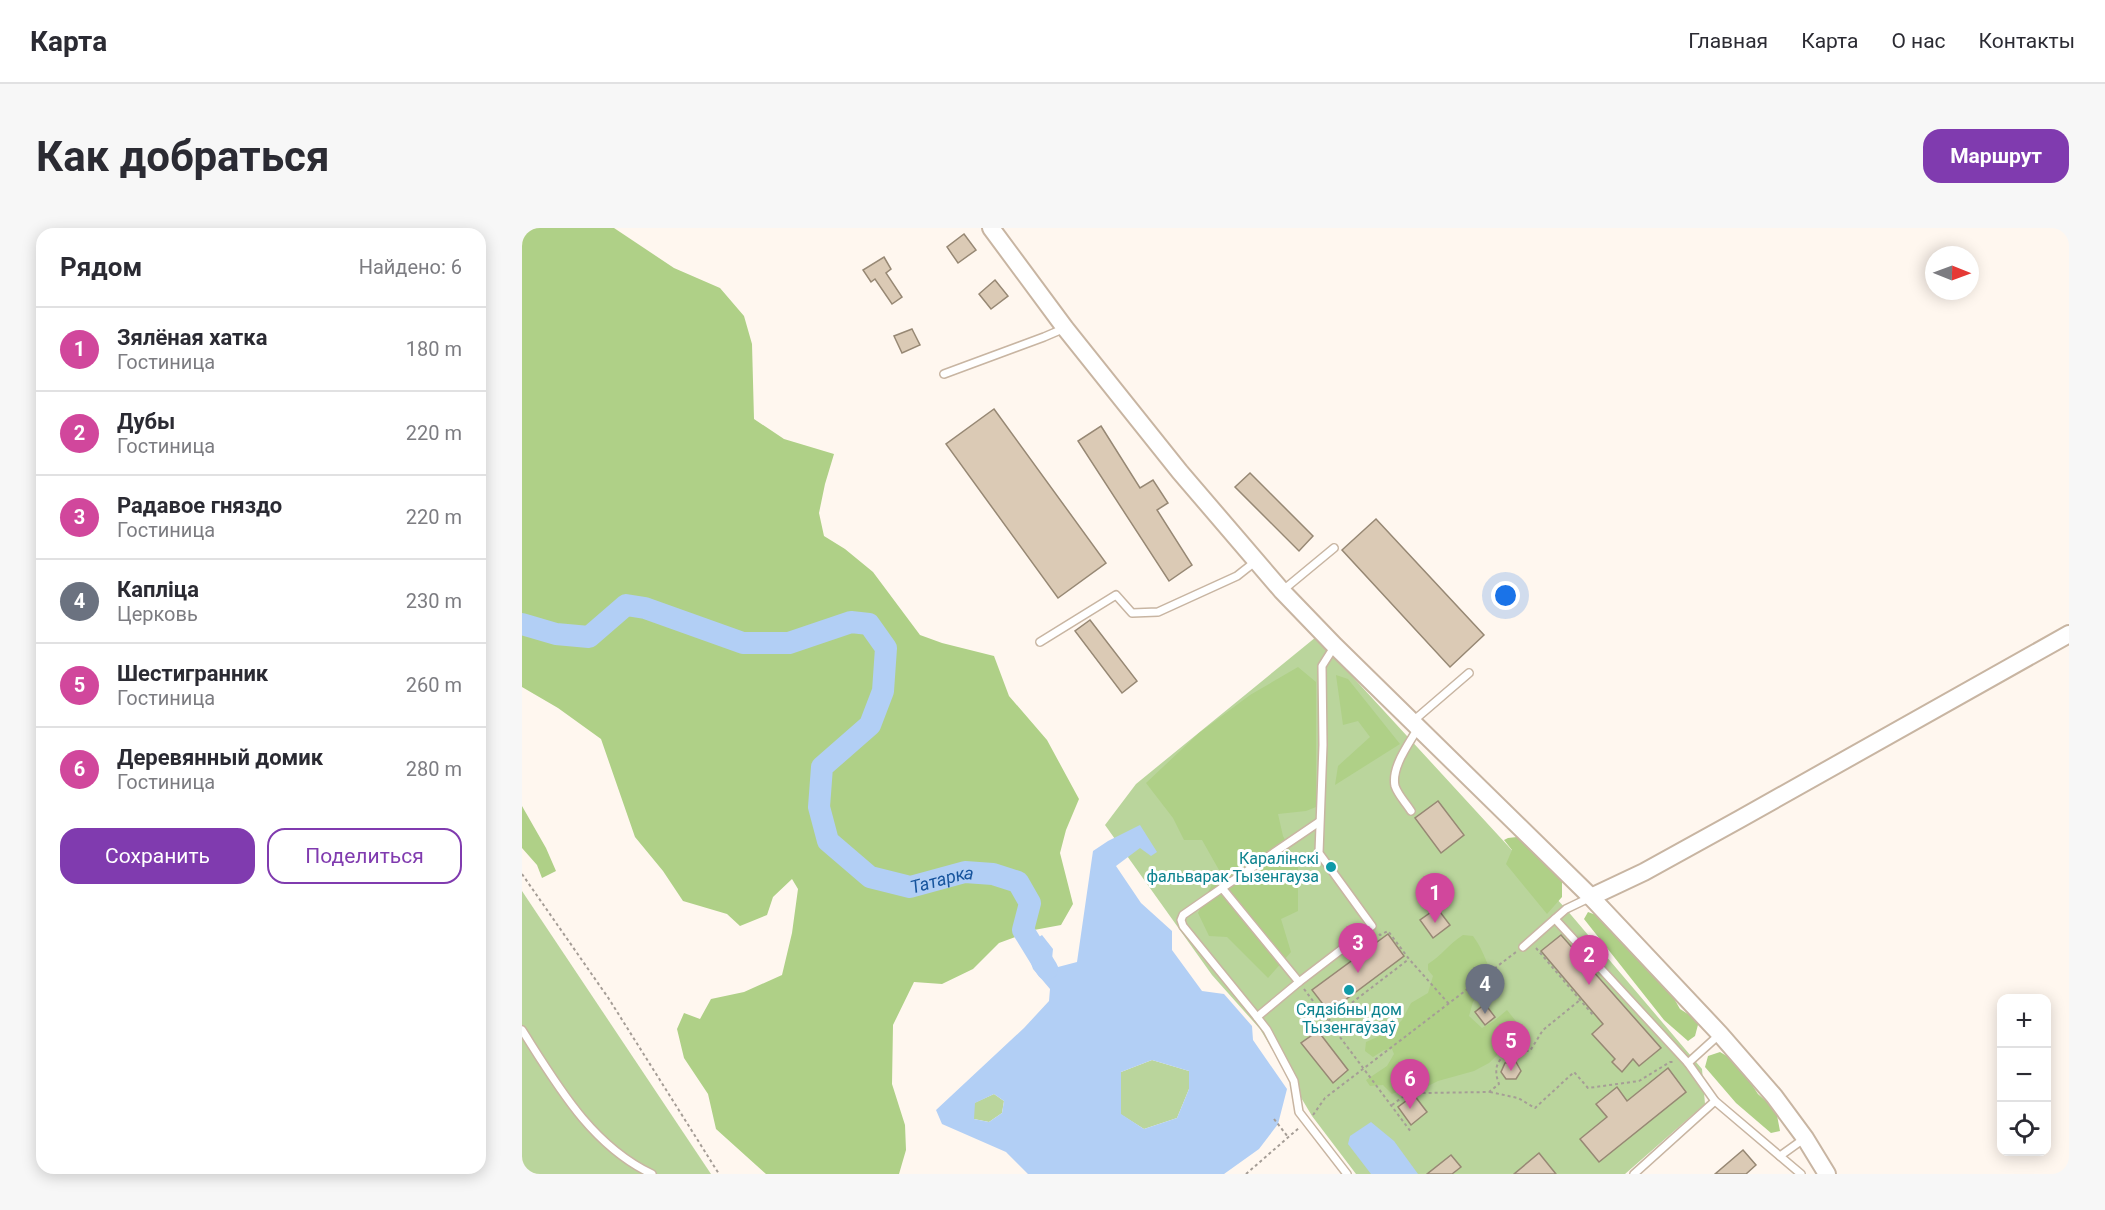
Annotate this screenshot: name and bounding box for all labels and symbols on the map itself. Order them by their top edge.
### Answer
north arrow [1925,246,1979,300]
your location [1491,581,1520,610]
place label: Каралінскі фальварак Тызенгауза [1146,849,1319,886]
marker: Каралінскі фальварак Тызенгауза [1324,860,1338,874]
water label: Татарка [908,861,975,897]
pin: 1 [1416,874,1454,923]
pin: 3 [1338,924,1378,973]
pin: 2 [1570,936,1608,985]
pin: 4 [1466,964,1504,1014]
marker: Сядзібны дом Тызенгаўзаў [1342,983,1356,997]
place label: Сядзібны дом Тызенгаўзаў [1296,1000,1402,1037]
pin: 5 [1492,1022,1530,1071]
pin: 6 [1390,1060,1430,1109]

